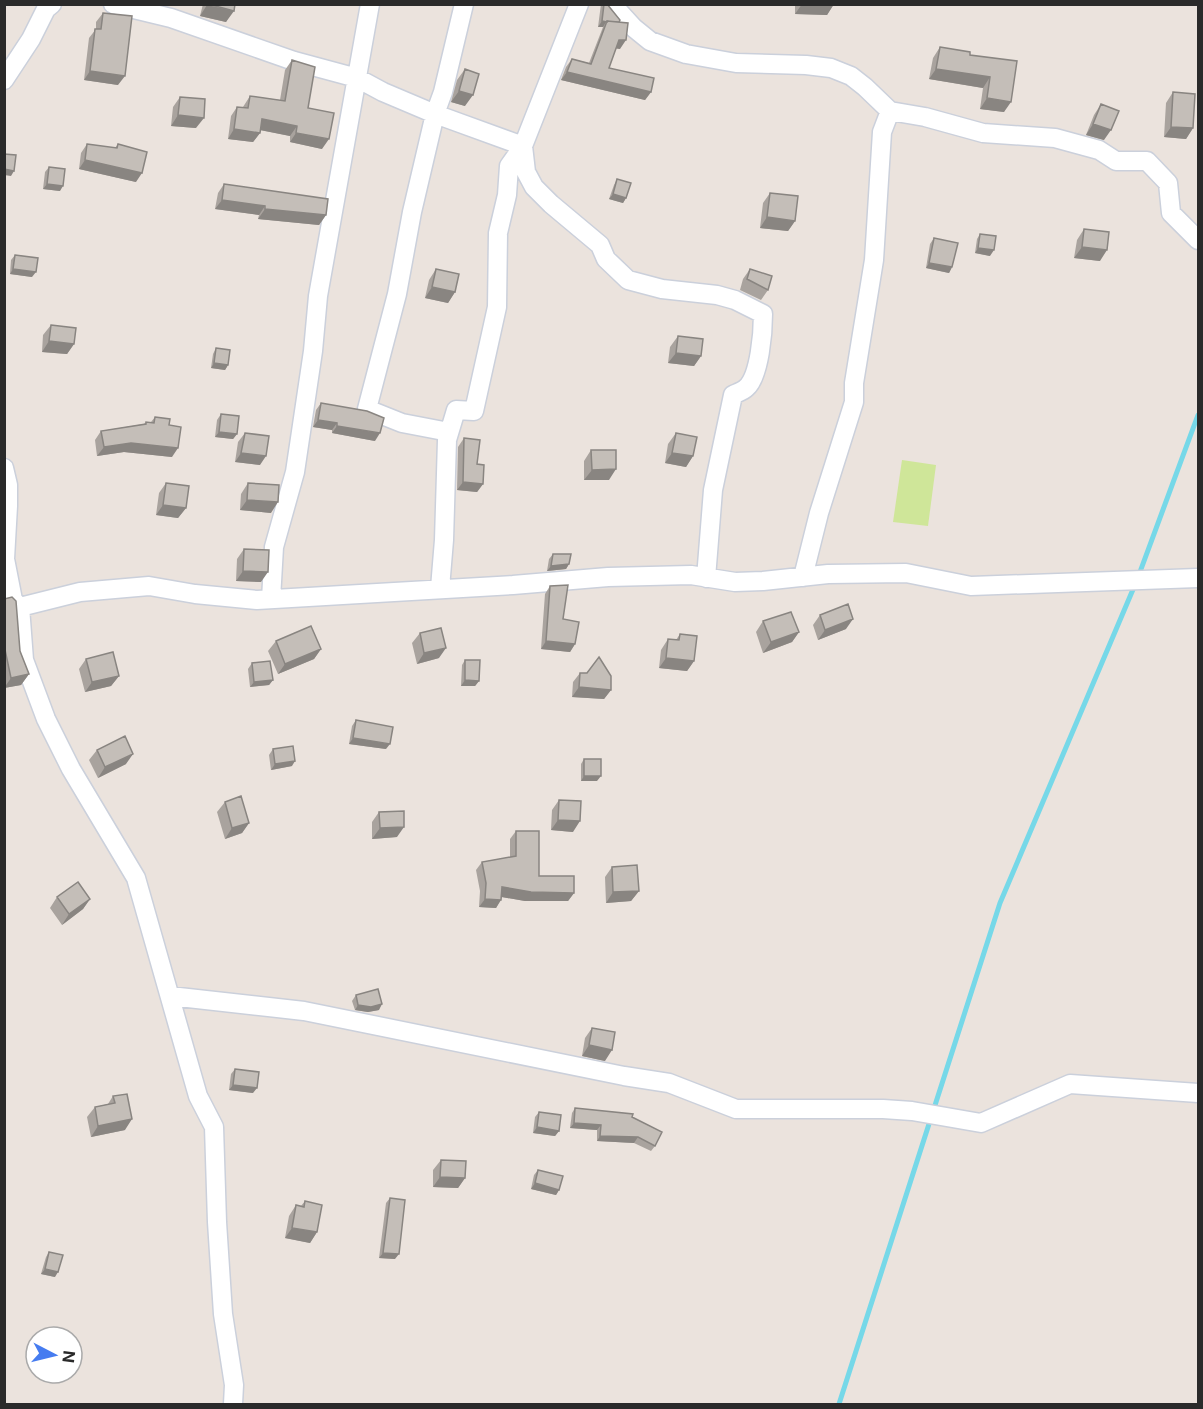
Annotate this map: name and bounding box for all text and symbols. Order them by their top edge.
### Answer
north arrow [24,1325,84,1385]
text: N [58,1350,80,1364]

